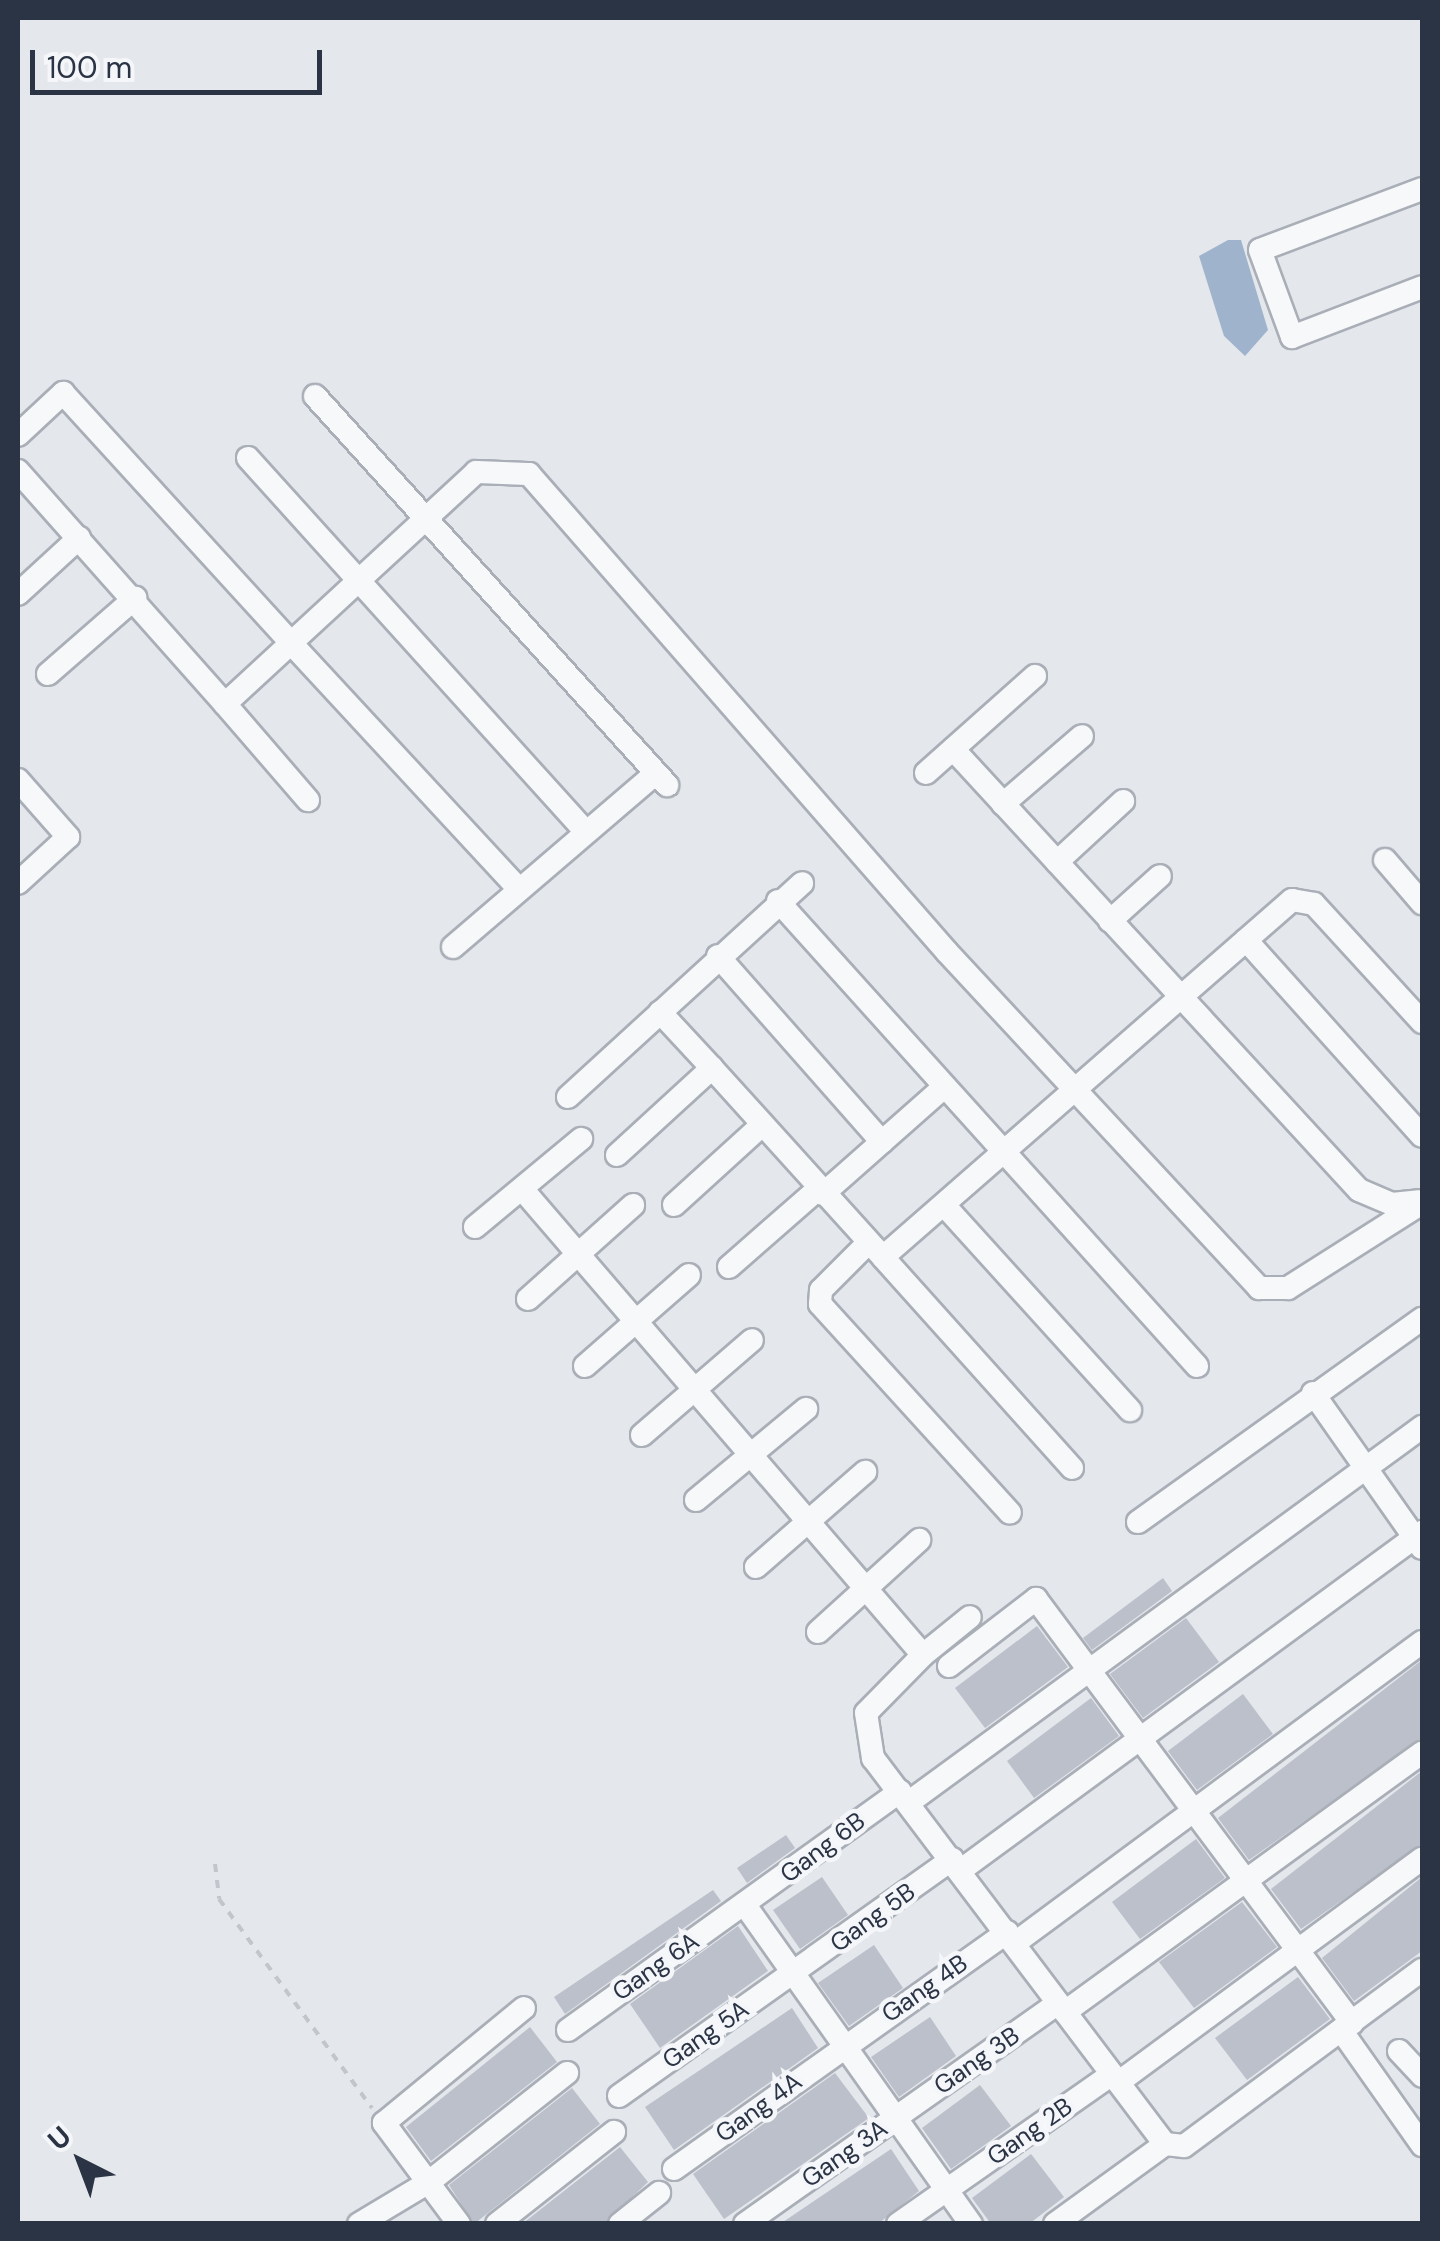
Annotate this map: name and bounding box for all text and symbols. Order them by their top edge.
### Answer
scale bar [35,30,328,92]
text: 100 m [47,48,132,87]
street label: Gang 6B [775,1806,871,1890]
street label: Gang 5B [825,1877,921,1959]
street label: Gang 6A [607,1926,705,2008]
street label: Gang 4B [876,1949,974,2029]
street label: Gang 5A [657,1995,755,2075]
street label: Gang 3B [929,2021,1025,2101]
street label: Gang 4A [710,2067,808,2149]
street label: Gang 2B [982,2092,1078,2172]
north arrow [30,2111,130,2211]
street label: Gang 3A [796,2114,894,2194]
text: U [40,2118,79,2159]

